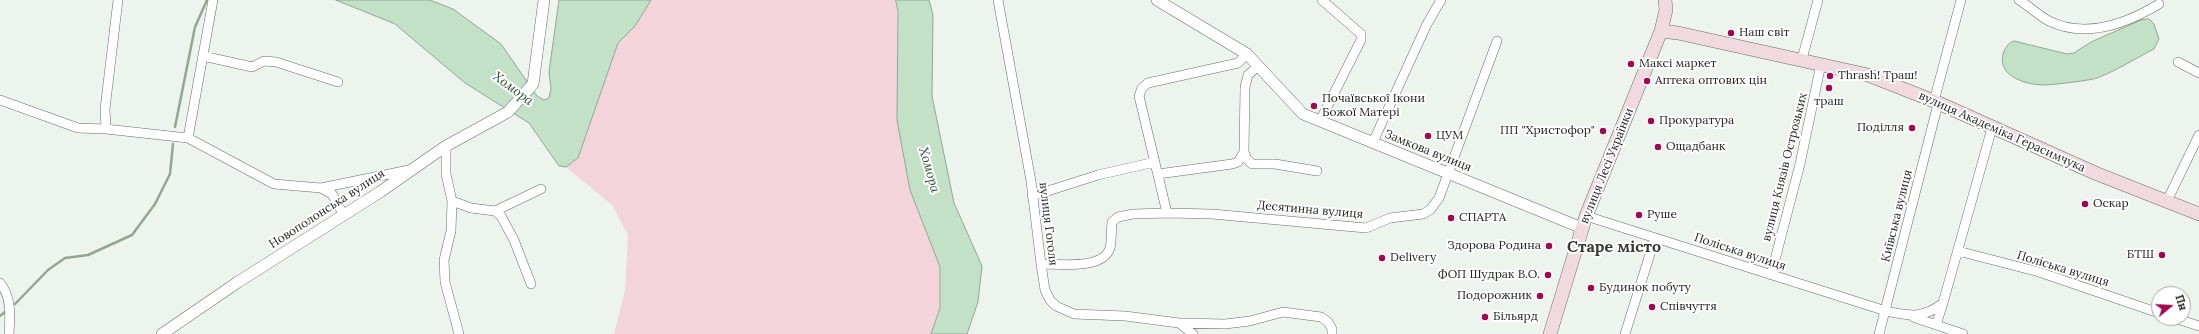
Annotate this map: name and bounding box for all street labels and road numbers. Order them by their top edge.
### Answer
street label: вулиця Академіка Герасимчука [1916,89,2088,175]
street label: вулиця Князів Острозьких [1760,91,1810,243]
street label: вулиця Лесі Українки [1577,106,1637,226]
street label: Замкова вулиця [1382,127,1474,175]
street label: Новополонська вулиця [267,166,387,252]
street label: Київська вулиця [1879,168,1915,264]
street label: вулиця Гоголя [1036,182,1060,266]
street label: Десятинна вулиця [1256,198,1364,222]
street label: Поліська вулиця [1692,230,1788,274]
street label: Поліська вулиця [2015,248,2111,290]

